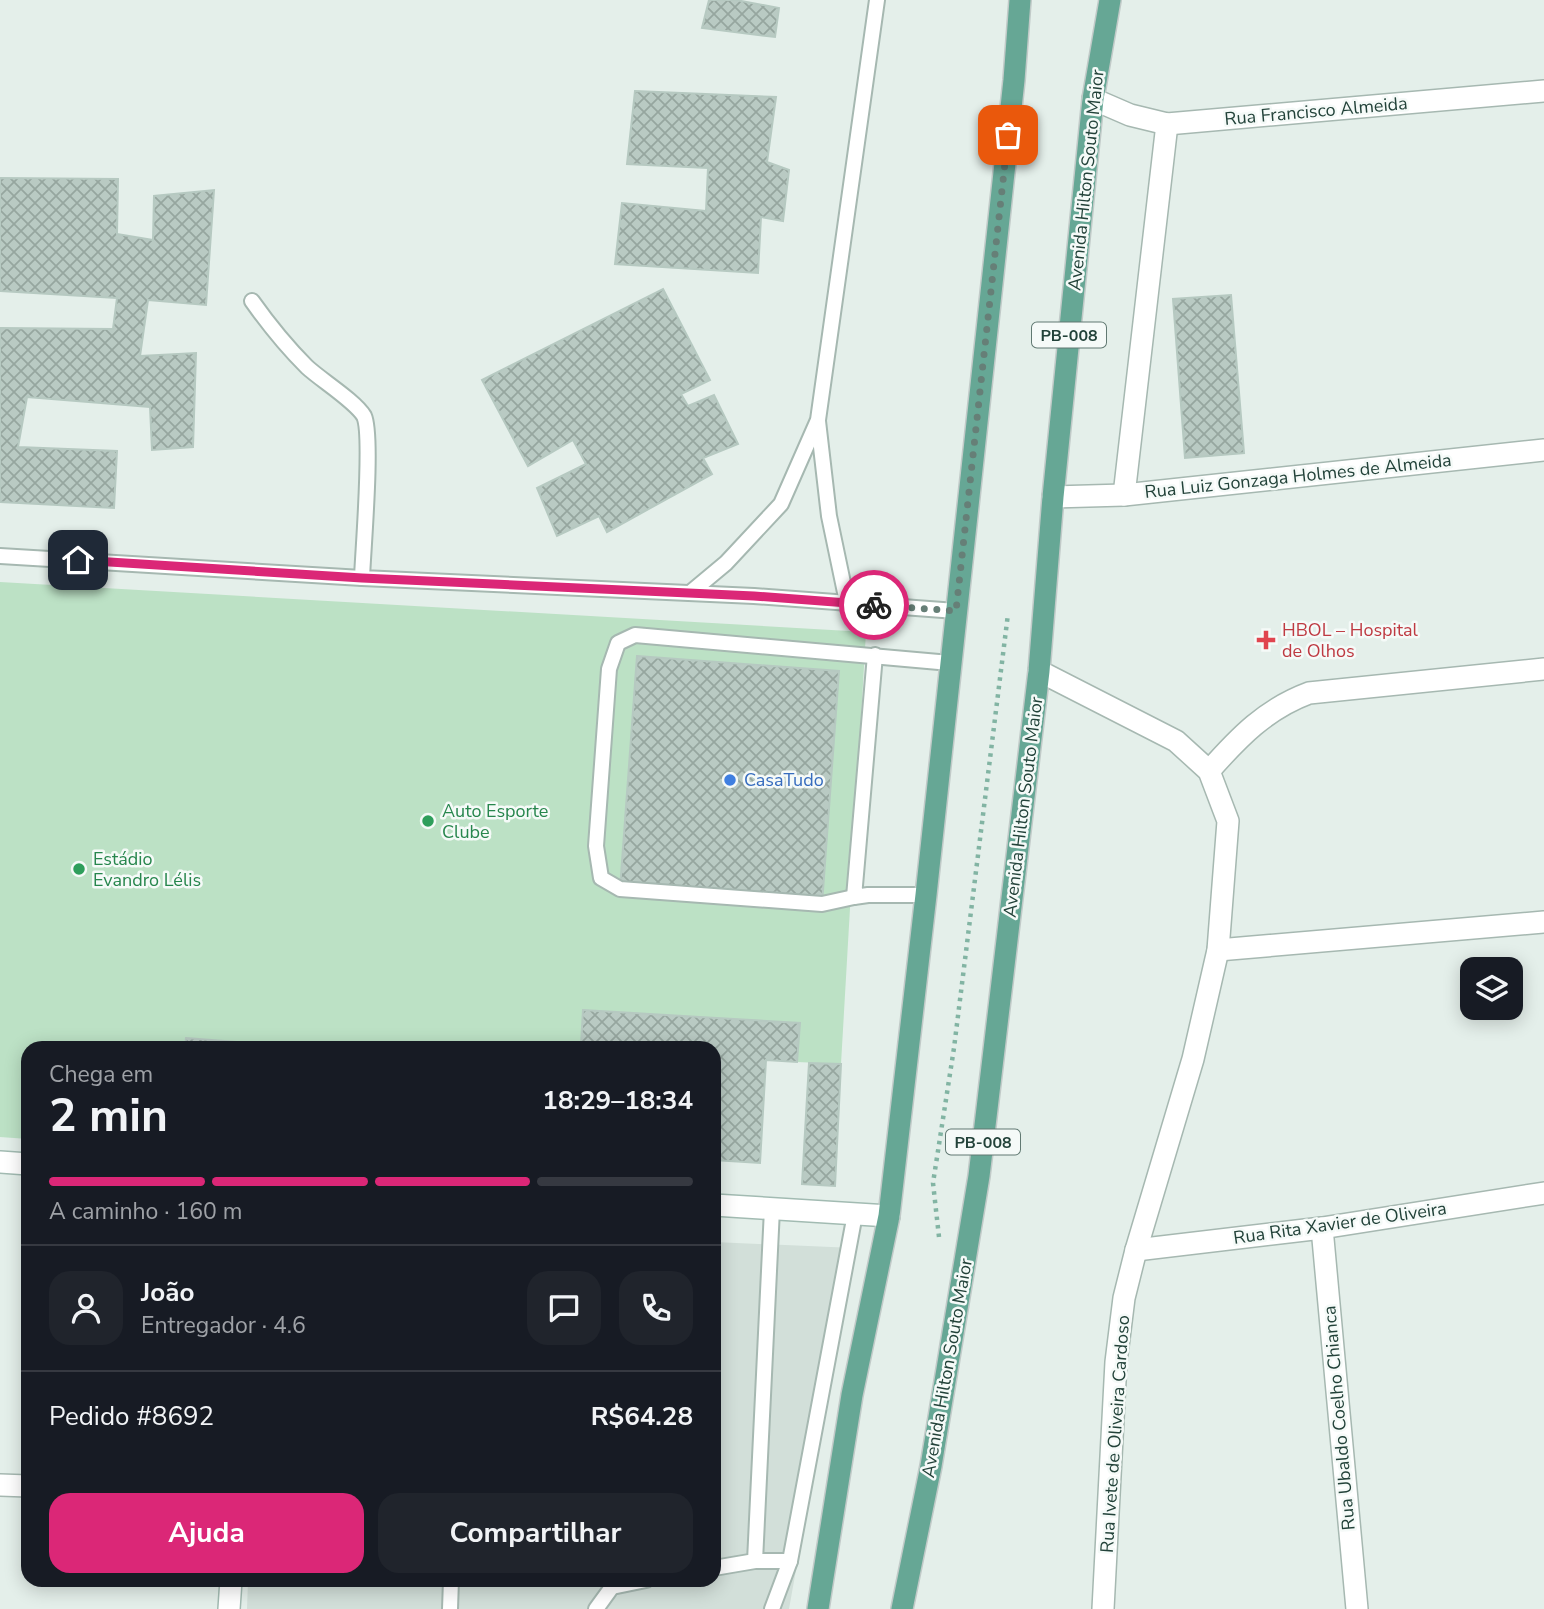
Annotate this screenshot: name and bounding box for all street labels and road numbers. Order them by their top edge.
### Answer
street label: Avenida Hilton Souto Maior [1062,68,1110,292]
street label: Rua Francisco Almeida [1223,91,1409,131]
road number: PB-008 [1032,322,1106,348]
street label: Rua Luiz Gonzaga Holmes de Almeida [1143,448,1453,504]
street label: Avenida Hilton Souto Maior [998,695,1049,919]
road number: PB-008 [946,1130,1020,1154]
street label: Rua Rita Xavier de Oliveira [1232,1196,1448,1250]
street label: Avenida Hilton Souto Maior [916,1256,978,1479]
street label: Rua Ubaldo Coelho Chianca [1317,1305,1361,1531]
street label: Rua Ivete de Oliveira Cardoso [1095,1314,1135,1554]

